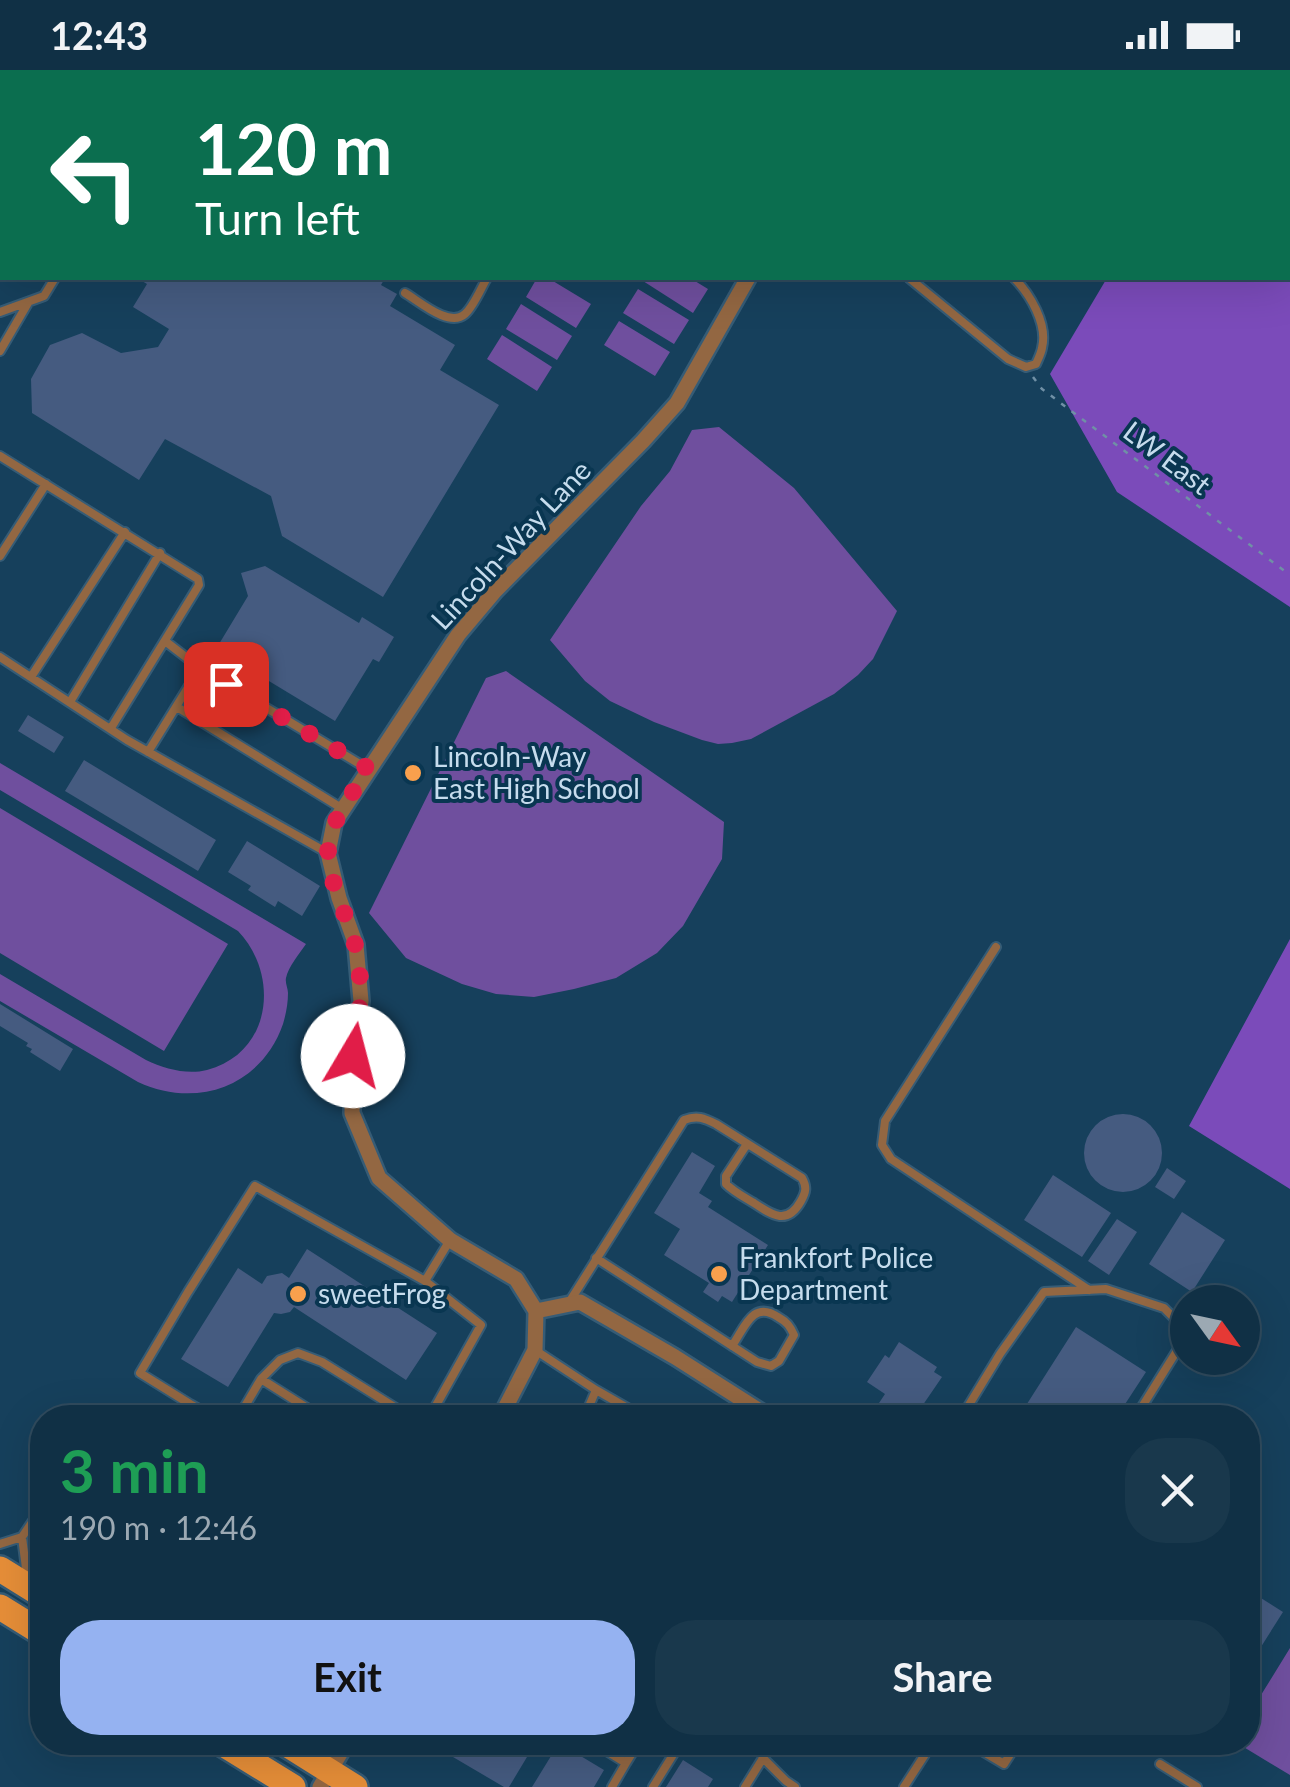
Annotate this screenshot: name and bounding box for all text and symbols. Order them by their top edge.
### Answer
text: 12:43 [50,12,148,58]
text: 120 m [195,106,392,190]
icon: left [30,110,160,240]
text: Turn left [195,191,360,245]
street label: LW East [1117,413,1218,501]
street label: Lincoln-Way Lane [423,453,597,636]
pin [184,642,269,727]
icon: arrive [199,657,254,712]
place label: Lincoln-Way East High School [433,739,640,805]
marker: Lincoln-Way East High School [402,762,424,784]
position arrow [301,1004,405,1108]
place label: Frankfort Police Department [739,1240,933,1306]
marker: Frankfort Police Department [708,1263,730,1285]
place label: sweetFrog [318,1276,446,1310]
marker: sweetFrog [287,1283,309,1305]
north arrow [1170,1285,1260,1375]
map controls [1170,1285,1260,1375]
text: 3 min [60,1434,209,1506]
button: close [1125,1438,1230,1543]
text: 190 m · 12:46 [60,1508,257,1547]
button: Exit [60,1620,635,1735]
button: Share [655,1620,1230,1735]

